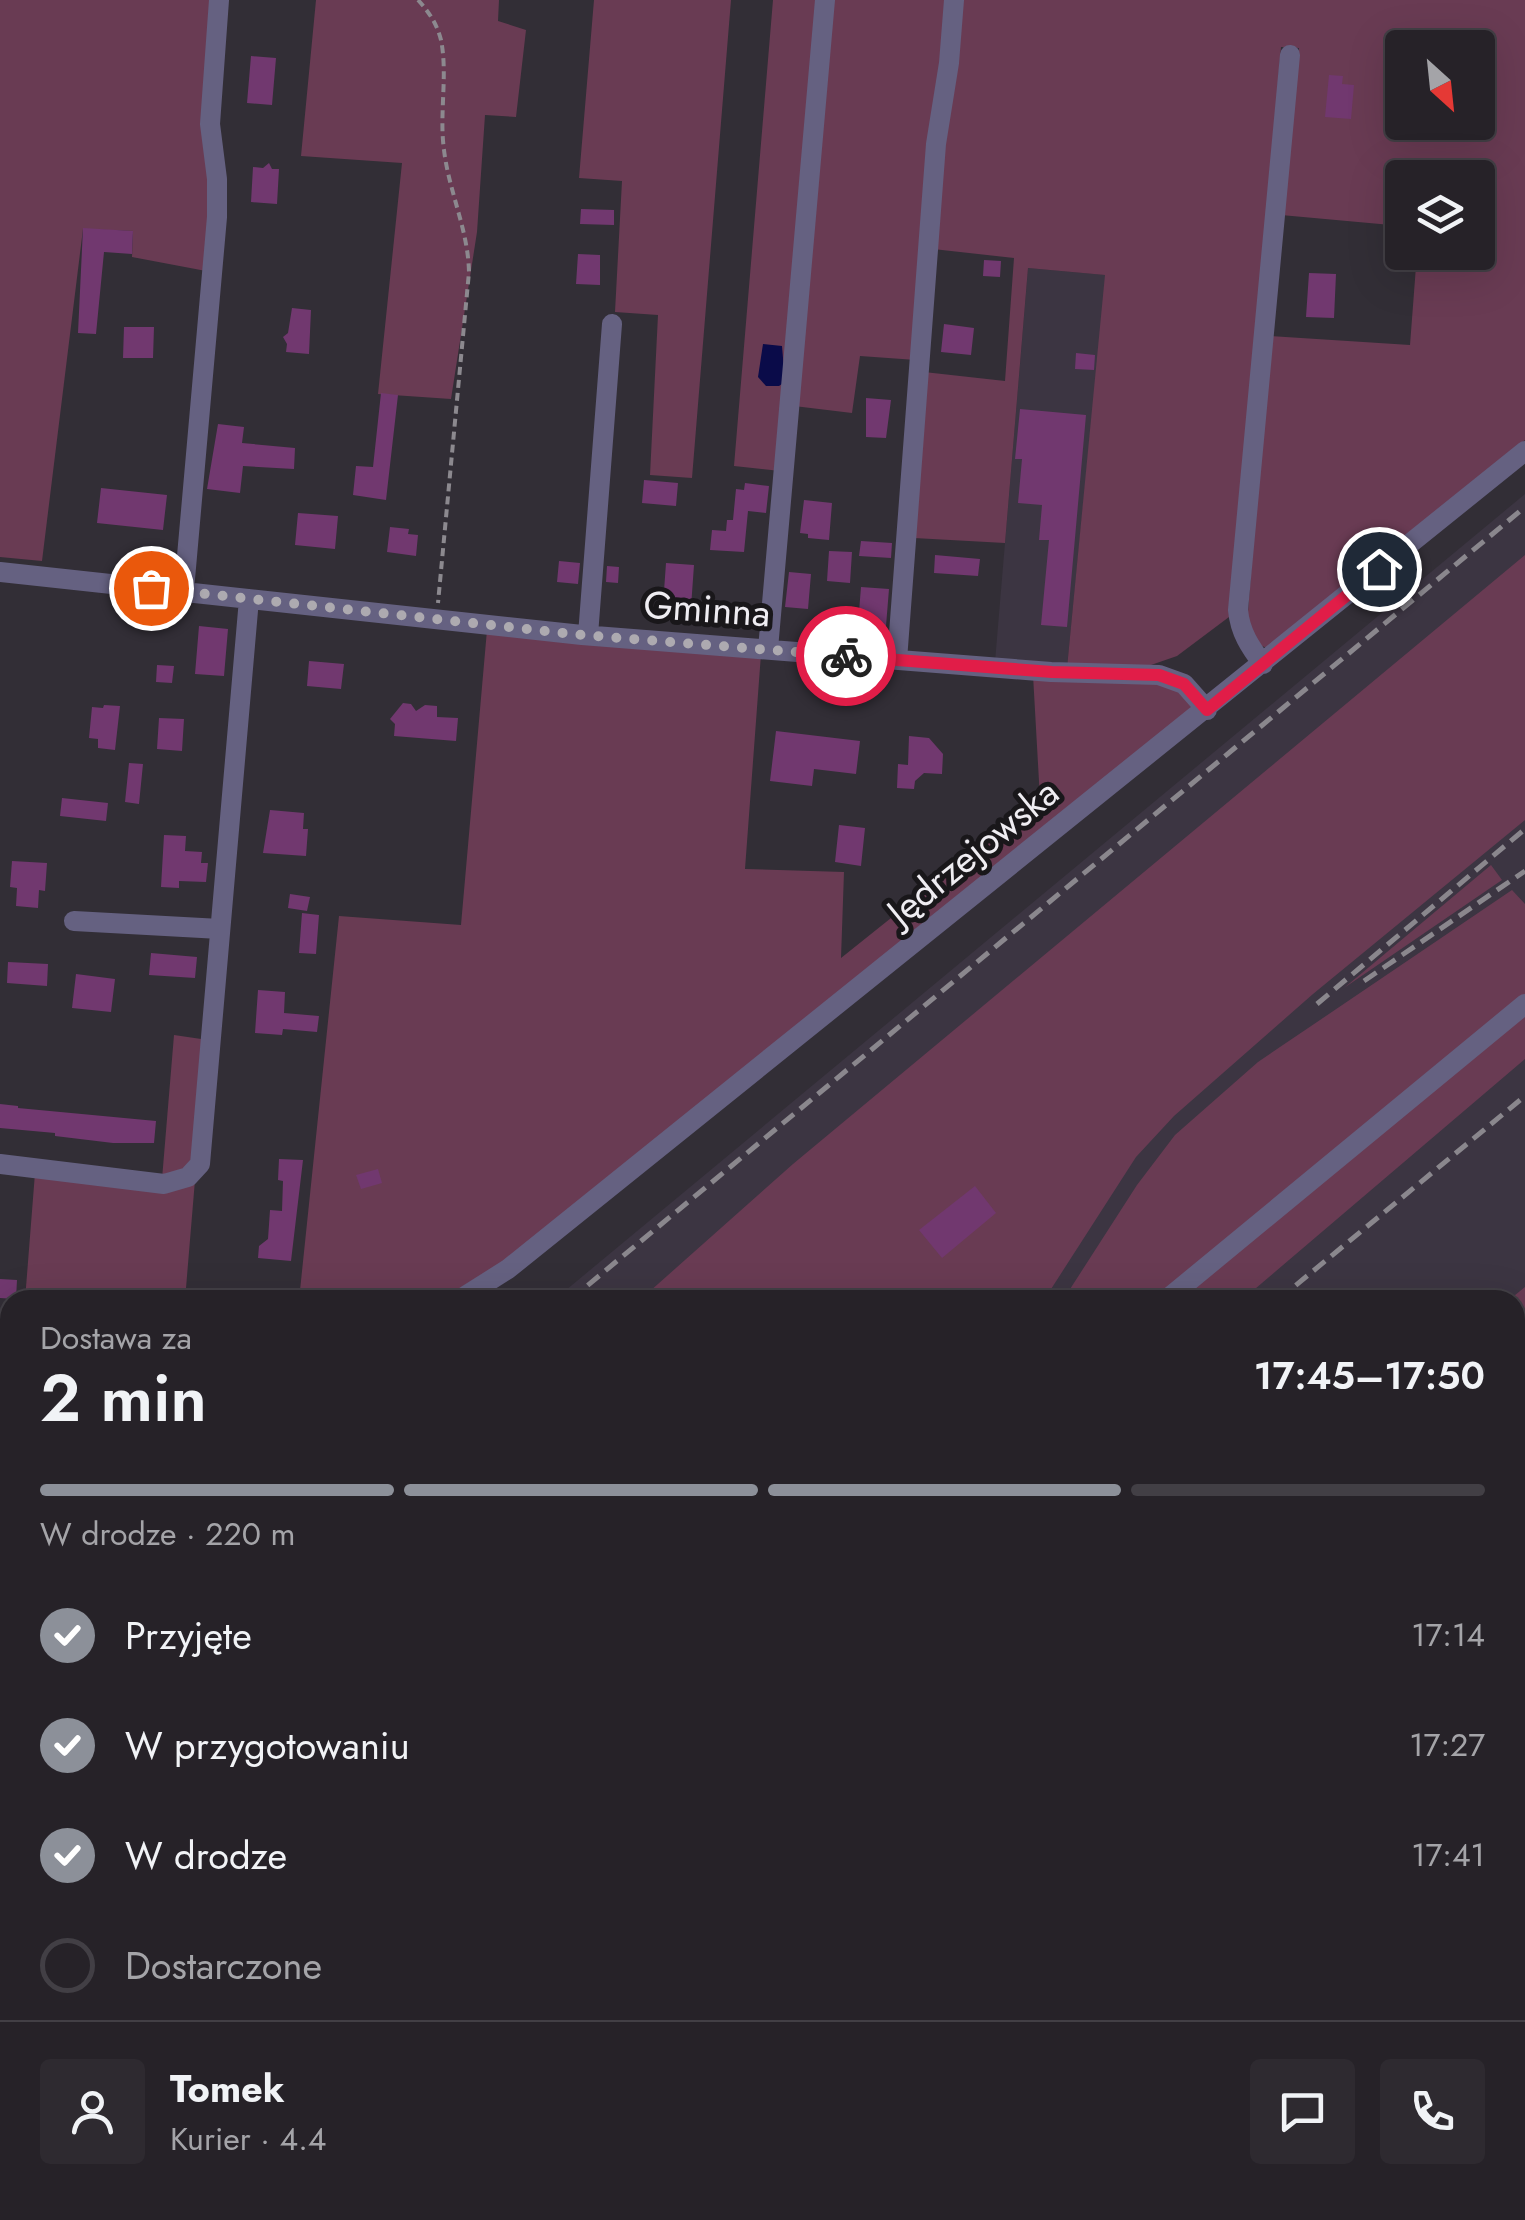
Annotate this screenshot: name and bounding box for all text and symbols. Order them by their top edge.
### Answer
north arrow [1385,30,1495,140]
map controls [1385,30,1495,270]
button: layers [1385,160,1495,270]
pin [1337,527,1422,612]
icon: home [1352,542,1407,597]
pin [109,546,194,631]
icon: bag [124,561,179,616]
street label: Gminna [642,577,772,640]
courier [796,606,896,706]
icon: bike [819,629,874,684]
street label: Jędrzejowska [871,765,1070,941]
text: Dostawa za [40,1315,192,1361]
text: 17:45–17:50 [1254,1348,1485,1403]
text: 2 min [40,1351,207,1445]
text: W drodze · 220 m [40,1511,295,1557]
icon: check [40,1608,95,1663]
text: Przyjęte [125,1608,252,1663]
text: 17:14 [1411,1612,1485,1658]
icon: check [40,1718,95,1773]
text: W przygotowaniu [125,1718,410,1773]
text: 17:27 [1409,1722,1485,1768]
icon: check [40,1828,95,1883]
text: W drodze [125,1828,287,1883]
text: 17:41 [1411,1832,1485,1878]
text: Dostarczone [125,1938,322,1993]
button: person [40,2059,145,2164]
button: chat [1250,2059,1355,2164]
button: phone [1380,2059,1485,2164]
text: Tomek [170,2061,285,2116]
text: Kurier · 4.4 [170,2116,326,2162]

